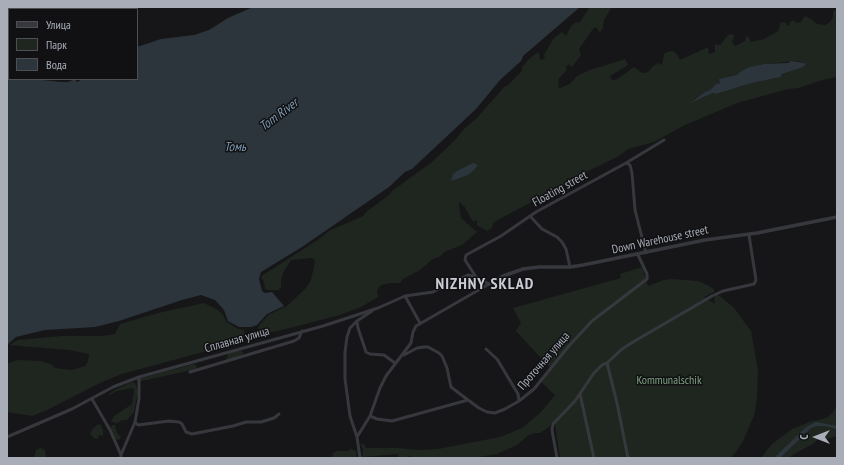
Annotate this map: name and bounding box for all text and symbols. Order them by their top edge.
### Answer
legend [8,8,138,80]
text: Улица [46,17,71,32]
text: Парк [46,37,67,52]
text: Вода [46,57,67,72]
water label: Tom River [257,95,301,135]
water label: Томь [224,139,246,155]
street label: Floating street [530,168,590,210]
street label: Down Warehouse street [611,223,709,257]
district label: NIZHNY SKLAD [436,274,534,294]
street label: Сплавная улица [203,324,271,356]
street label: Проточная улица [515,329,573,393]
park label: Kommunalschik [636,374,702,388]
north arrow [796,417,836,457]
text: С [797,434,811,440]

